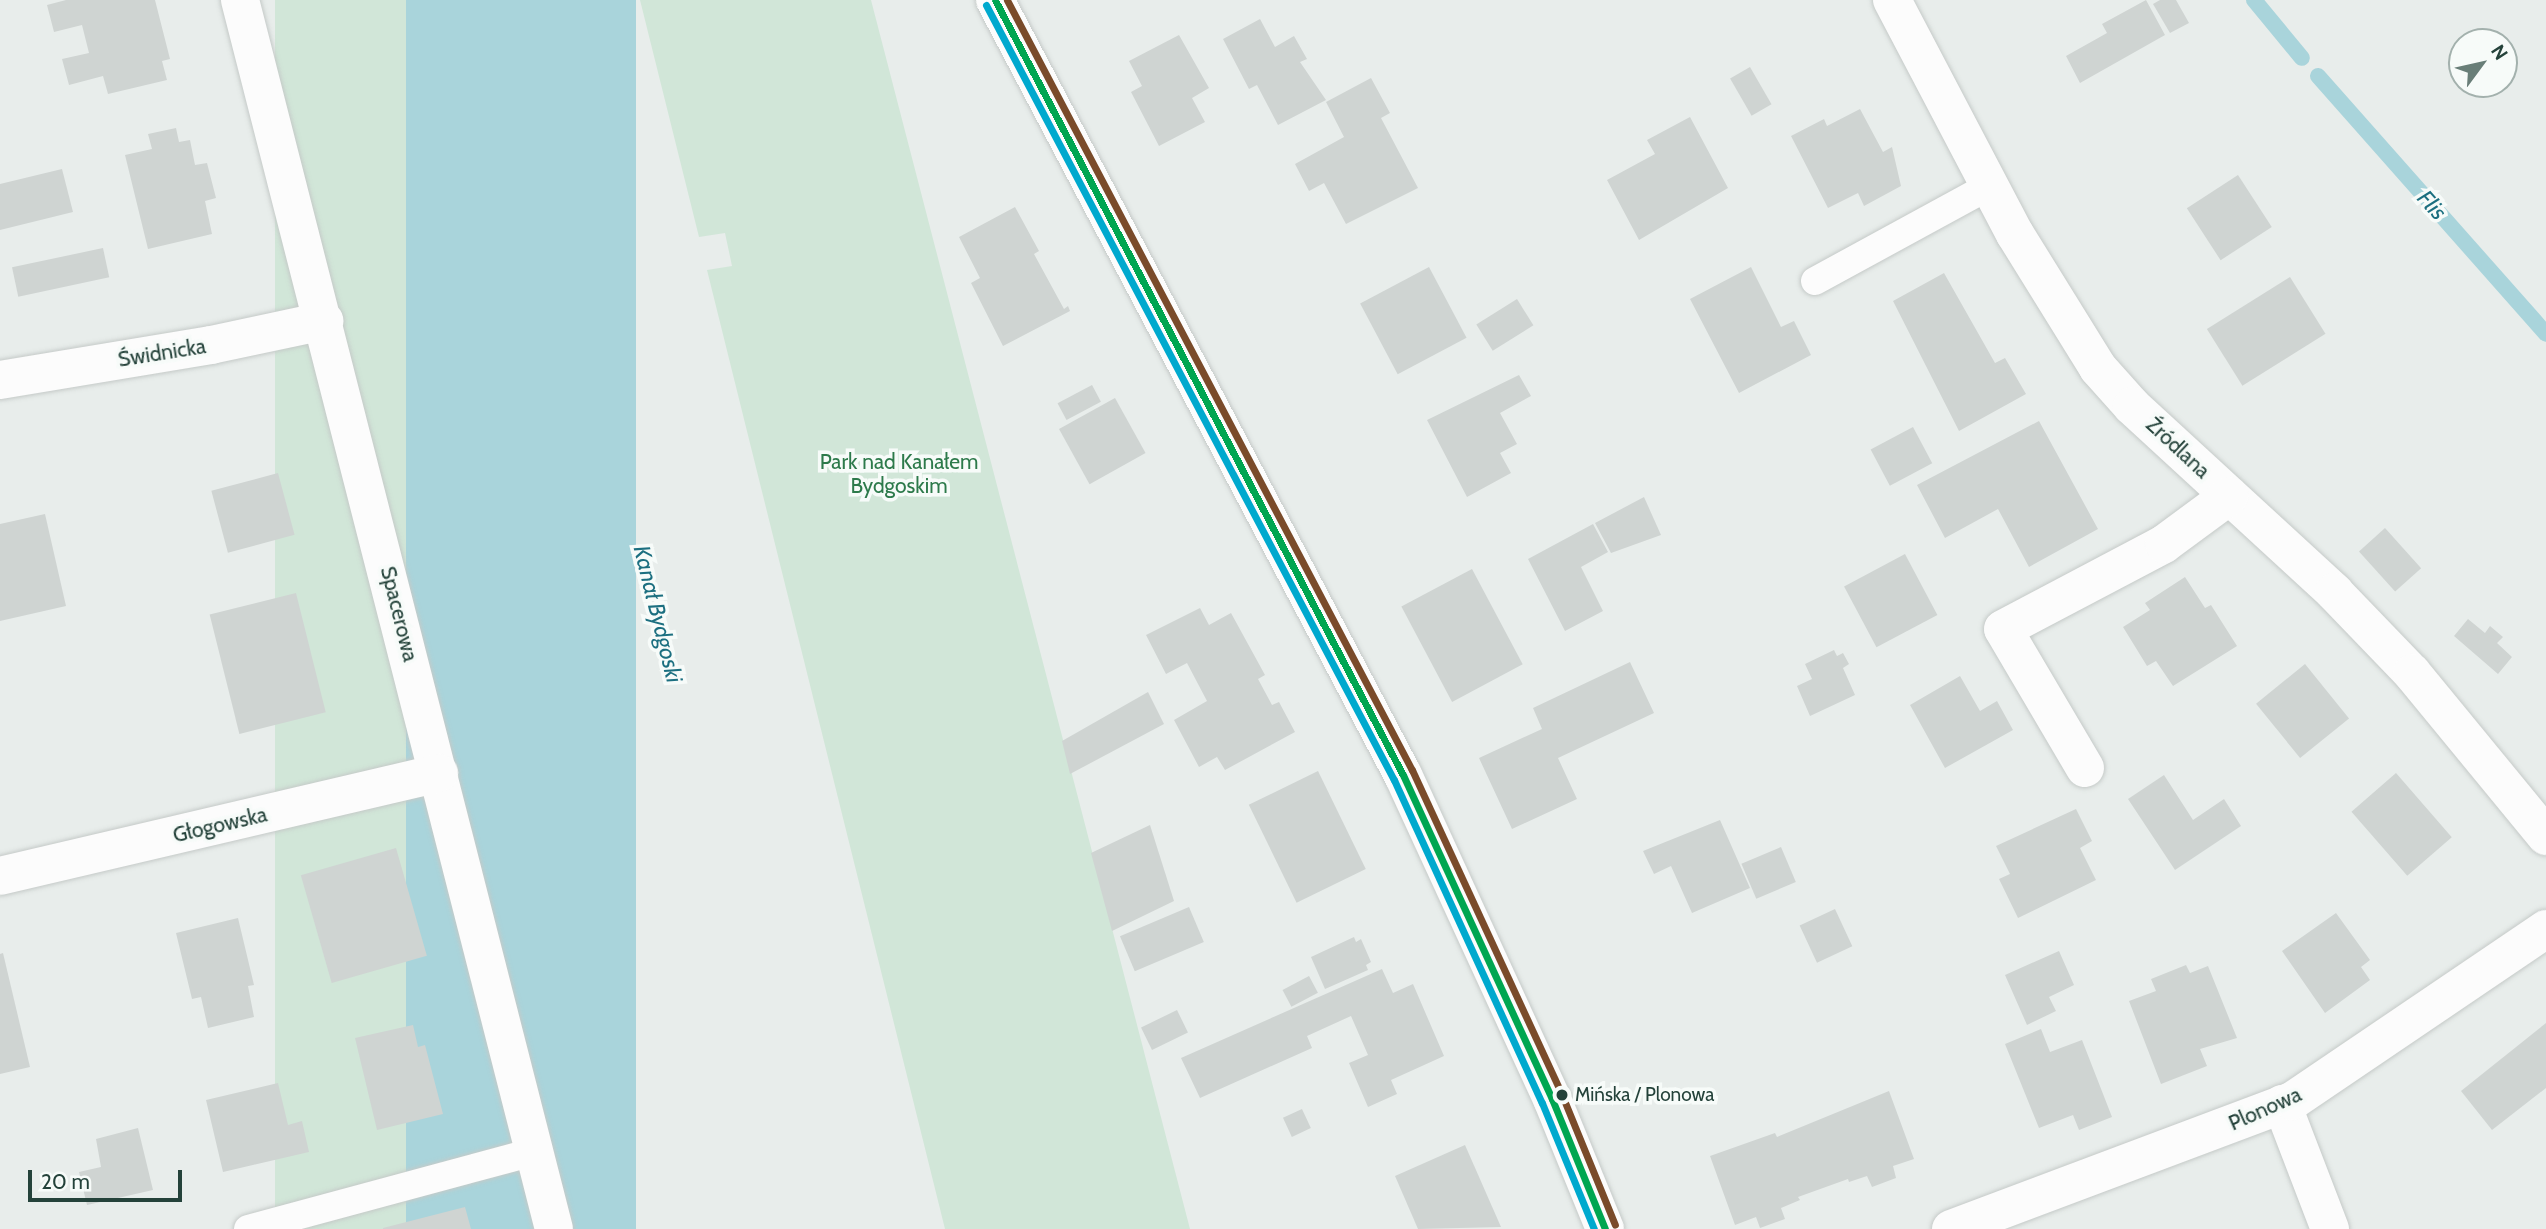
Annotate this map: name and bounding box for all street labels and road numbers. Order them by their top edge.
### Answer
street label: Świdnicka [116,334,208,372]
street label: Źródlana [2141,412,2215,484]
street label: Spacerowa [375,564,423,664]
street label: Głogowska [170,802,270,848]
street label: Plonowa [2225,1082,2305,1136]

